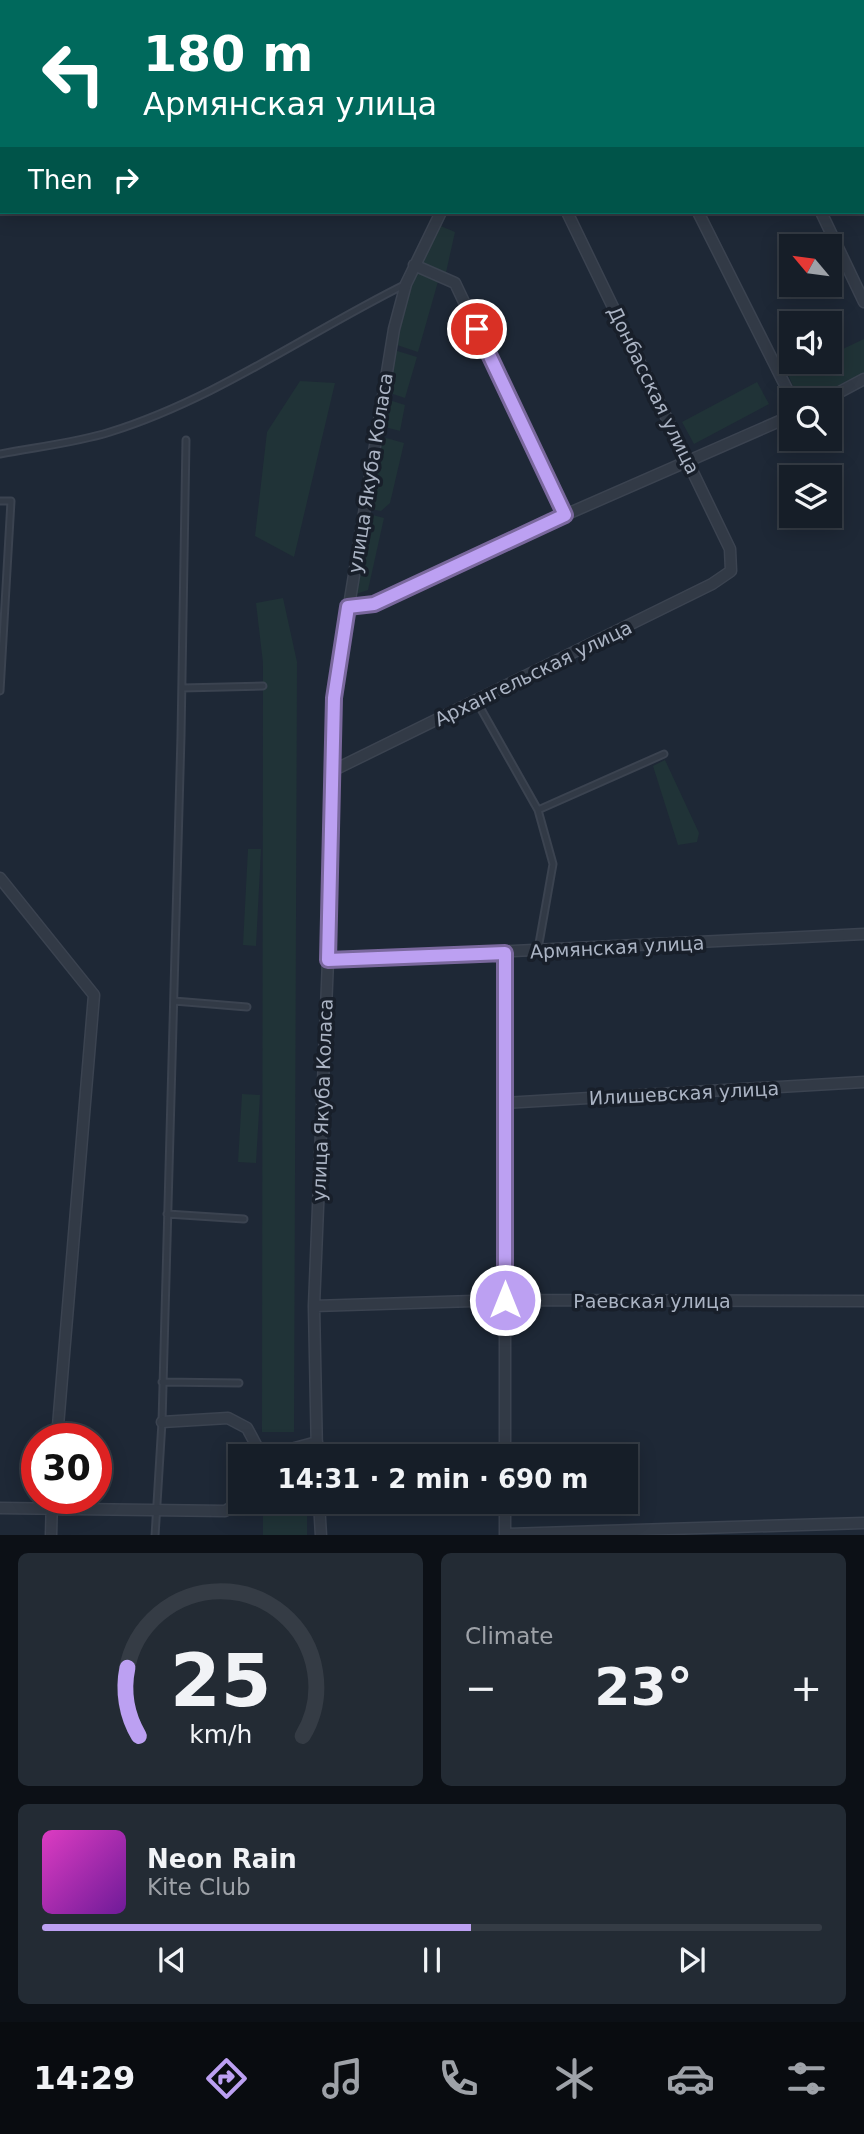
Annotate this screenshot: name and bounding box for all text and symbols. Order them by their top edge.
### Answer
text: 180 m [143,26,313,83]
icon: left [28,28,119,119]
text: Армянская улица [143,85,437,123]
icon: right [107,161,145,199]
text: Then [28,165,93,195]
north arrow [779,234,842,298]
map controls [779,234,842,528]
pin [447,299,507,359]
street label: Донбасская улица [604,302,704,478]
icon: arrive [458,310,496,348]
button: sound [779,311,842,374]
street label: улица Якуба Коласа [343,371,397,575]
button: search [779,388,842,451]
button: layers [779,465,842,528]
street label: Архангельская улица [431,616,635,730]
street label: Армянская улица [529,931,705,963]
street label: улица Якуба Коласа [307,998,337,1202]
street label: Илишевская улица [588,1077,780,1109]
position arrow [468,1263,542,1337]
street label: Раевская улица [573,1290,731,1312]
speed limit sign: 30 [21,1423,112,1514]
text: 14:31 · 2 min · 690 m [278,1464,588,1494]
text: Climate [465,1623,554,1649]
text: 25 [170,1638,271,1723]
text: 23° [594,1657,693,1717]
text: − [465,1666,497,1710]
text: + [790,1666,822,1710]
text: km/h [189,1719,252,1748]
text: Neon Rain [147,1844,297,1874]
text: Kite Club [147,1874,251,1900]
icon: previous [153,1941,191,1979]
icon: pause [413,1941,451,1979]
icon: next [673,1941,711,1979]
icon: directions [202,2054,251,2103]
icon: music [318,2054,367,2103]
icon: phone [434,2054,483,2103]
icon: climate [550,2054,599,2103]
icon: car [666,2054,715,2103]
icon: filters [782,2054,831,2103]
text: 14:29 [33,2059,135,2097]

